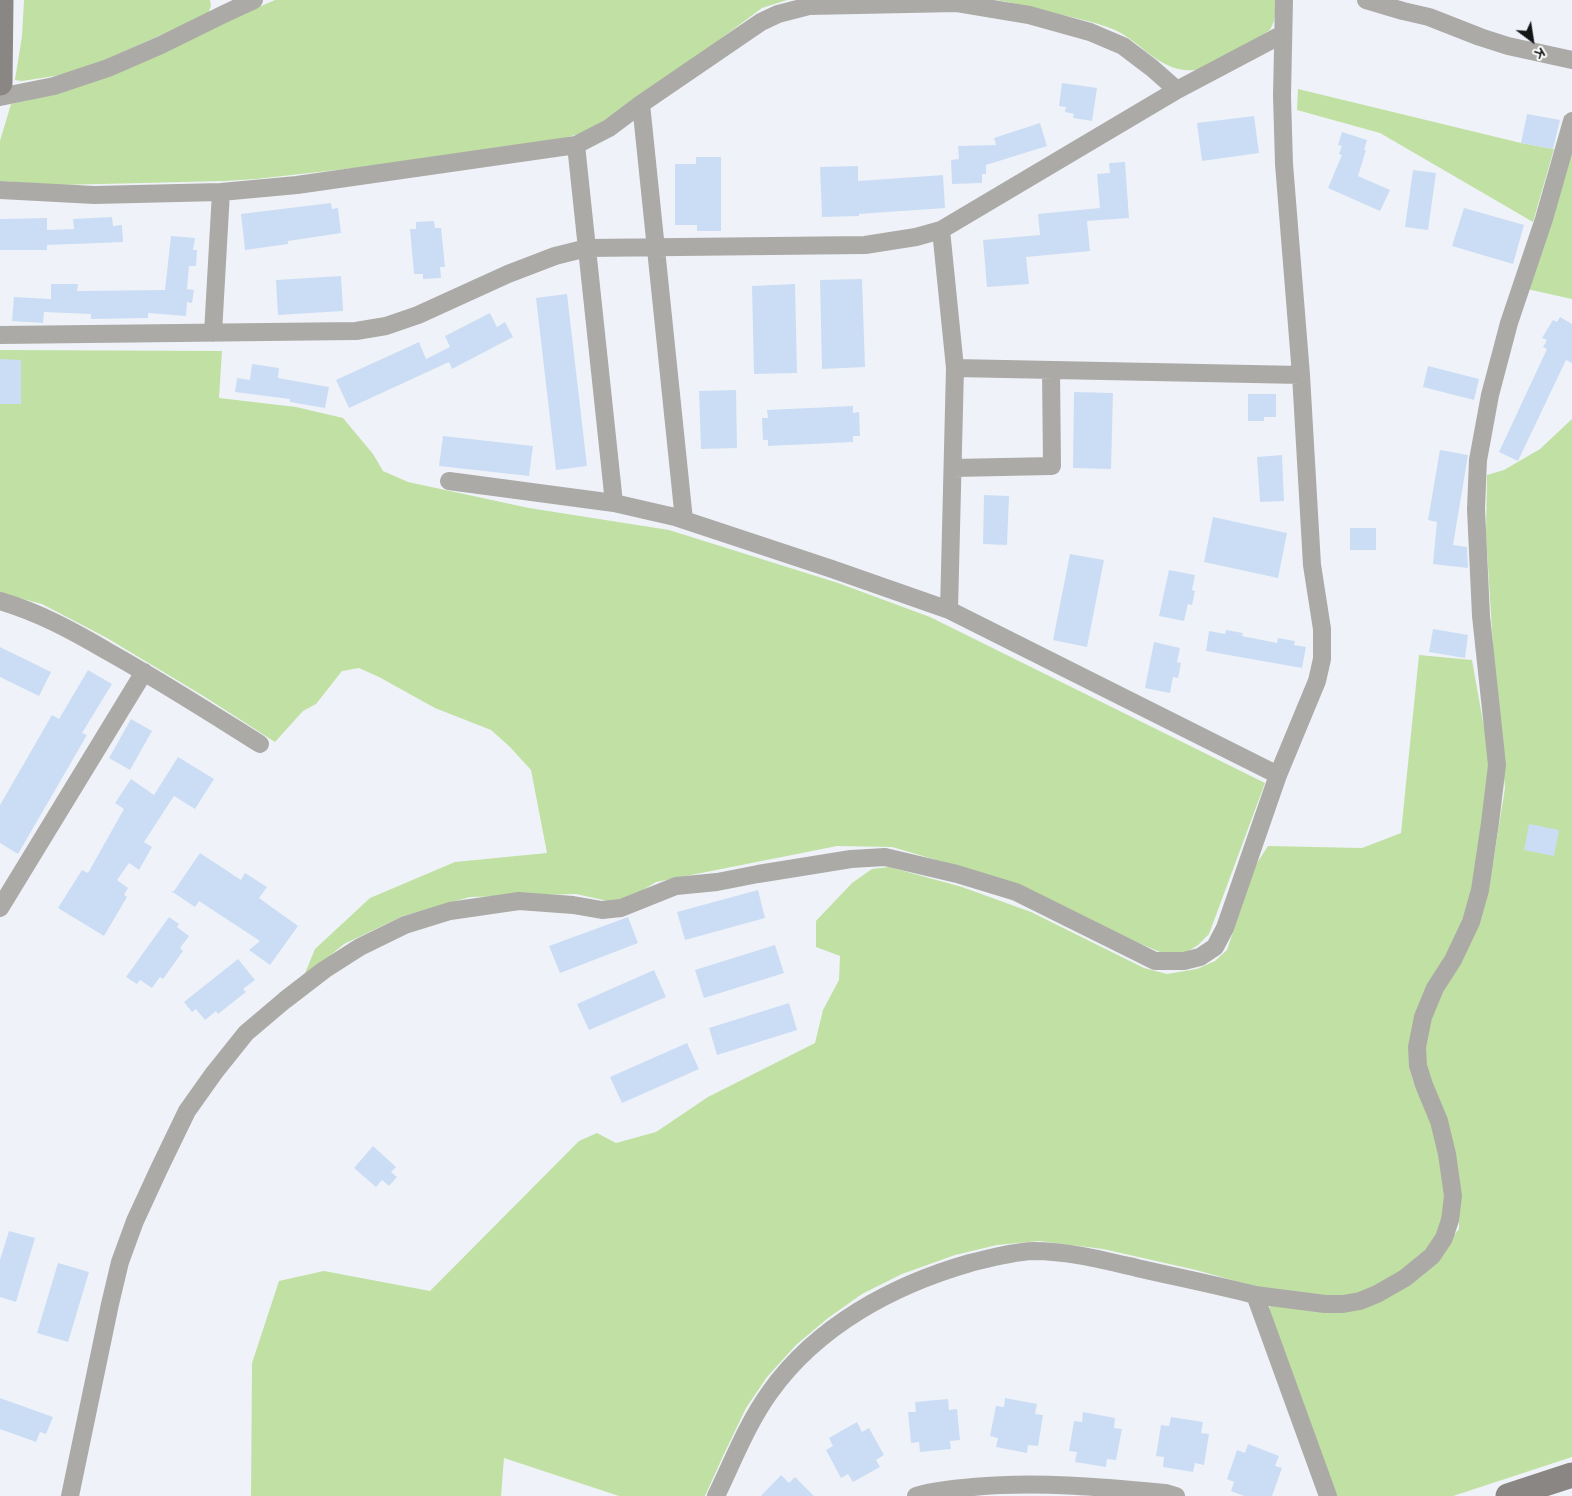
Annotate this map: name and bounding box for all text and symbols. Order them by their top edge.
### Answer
north arrow [1507,15,1557,65]
text: K [1532,44,1548,63]

